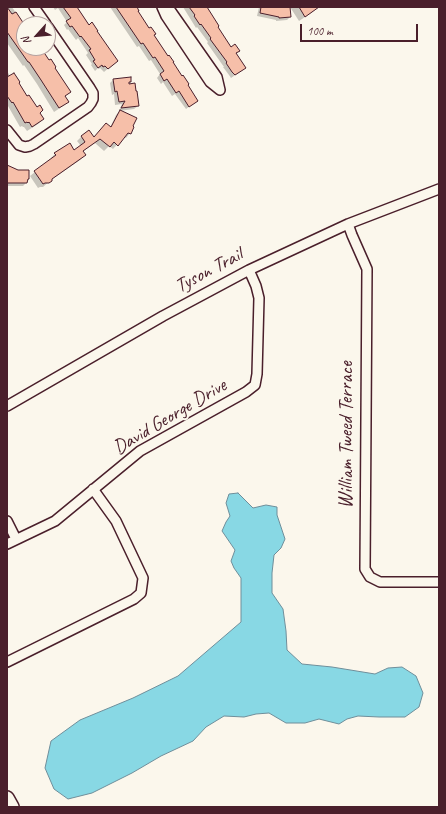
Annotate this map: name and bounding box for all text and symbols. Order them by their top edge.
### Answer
north arrow [16,16,56,56]
scale bar [302,16,420,42]
text: 100 m [307,23,333,39]
text: N [18,35,34,47]
street label: Tyson Trail [171,243,247,299]
street label: William Tweed Terrace [335,362,359,508]
street label: David George Drive [109,374,231,460]

